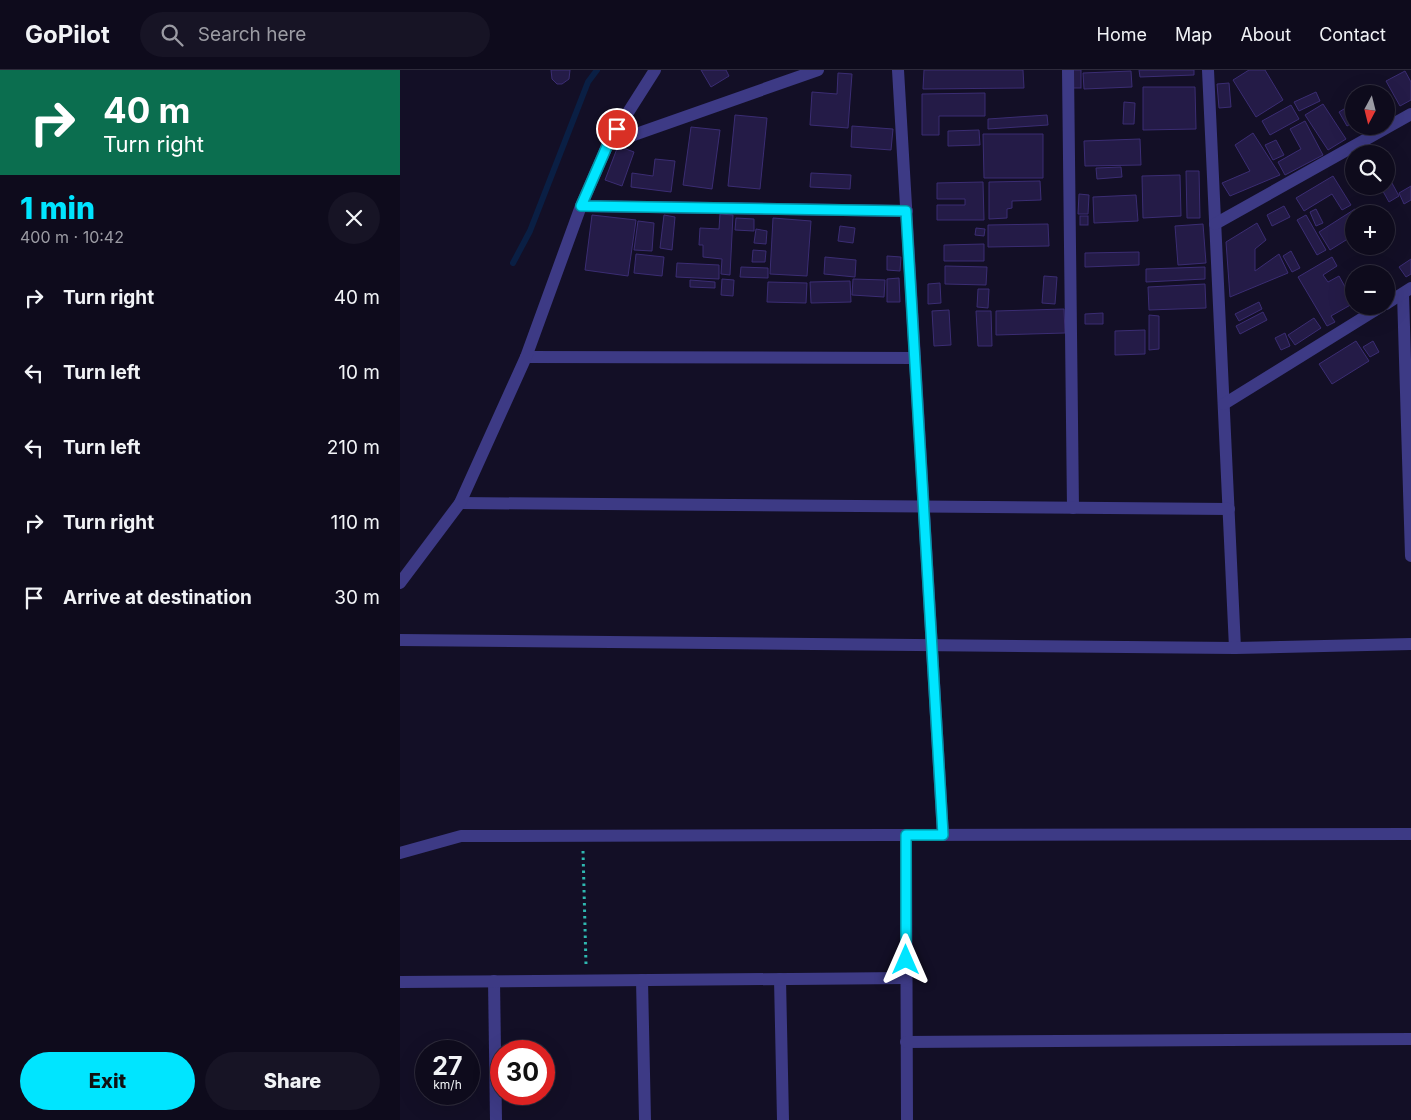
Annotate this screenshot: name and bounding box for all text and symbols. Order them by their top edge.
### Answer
search box [140,12,490,57]
text: GoPilot [25,20,110,49]
icon: search [158,21,186,49]
text: Search here [198,23,306,46]
text: Home [1097,24,1147,45]
text: Map [1175,24,1212,45]
text: About [1240,24,1291,45]
text: Contact [1319,24,1386,45]
north arrow [1345,85,1395,135]
map controls [1345,85,1395,315]
text: 40 m [103,89,191,131]
icon: right [20,90,85,155]
pin [596,108,638,150]
icon: arrive [603,115,631,143]
text: Turn right [103,131,204,157]
button: search [1345,145,1395,195]
text: 1 min [20,190,95,226]
button: close [328,192,380,244]
button: + [1345,205,1395,255]
text: 400 m · 10:42 [20,227,124,247]
button: − [1345,265,1395,315]
icon: right [20,284,48,312]
text: Turn right [63,286,154,309]
text: 40 m [334,286,380,309]
icon: left [20,359,48,387]
text: Turn left [63,361,141,384]
text: 10 m [338,361,380,384]
icon: left [20,434,48,462]
text: Turn left [63,436,141,459]
text: 210 m [327,436,380,459]
icon: right [20,509,48,537]
text: Turn right [63,511,154,534]
text: 110 m [331,511,380,534]
icon: arrive [20,584,48,612]
text: Arrive at destination [63,586,252,609]
text: 30 m [334,586,380,609]
position arrow [879,933,931,985]
speed limit sign: 30 [490,1040,555,1105]
text: 27 [432,1051,463,1081]
button: Exit [20,1052,195,1110]
button: Share [205,1052,380,1110]
text: km/h [433,1077,462,1092]

